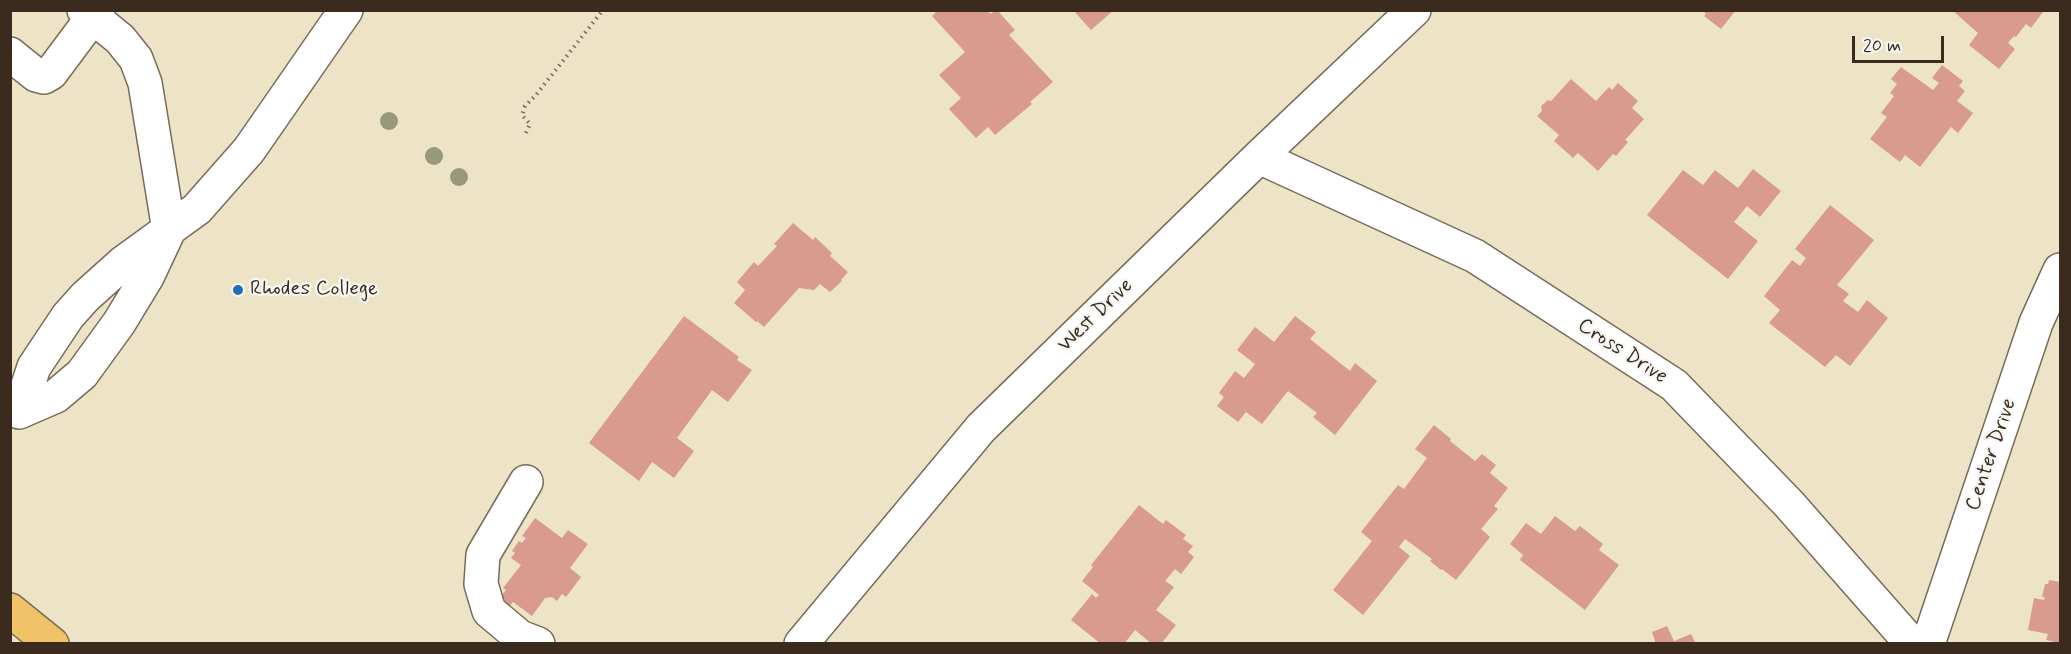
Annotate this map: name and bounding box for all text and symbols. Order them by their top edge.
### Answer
scale bar [1855,24,1946,62]
text: 20 m [1863,34,1901,58]
street label: West Drive [1053,274,1139,358]
place label: Rhodes College [250,277,378,303]
marker: Rhodes College [231,283,245,297]
street label: Cross Drive [1572,314,1672,390]
street label: Center Drive [1961,396,2023,514]

